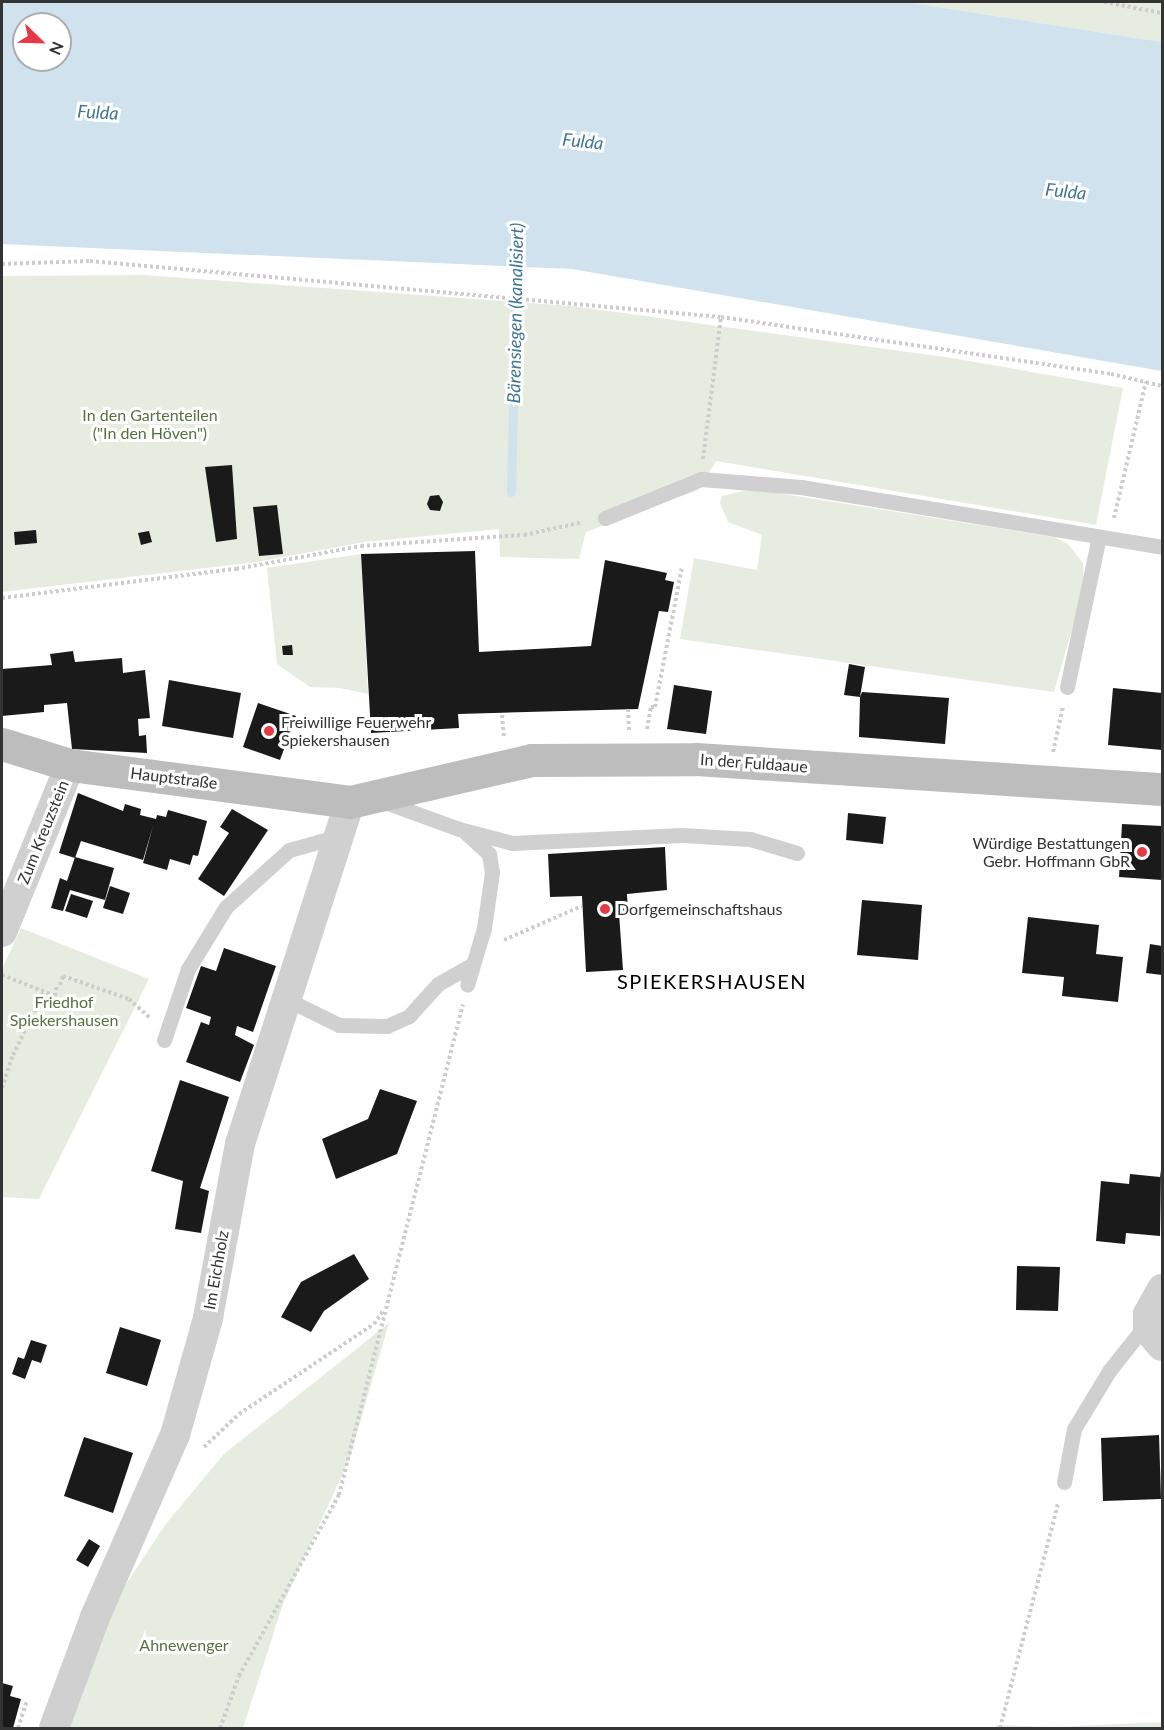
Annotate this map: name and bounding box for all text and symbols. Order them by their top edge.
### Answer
north arrow [12,12,72,72]
text: N [46,39,68,58]
water label: Fulda [77,100,119,124]
water label: Fulda [561,128,605,154]
water label: Fulda [1044,178,1088,204]
water label: Bärensiegen (kanalisiert) [503,222,527,404]
park label: In den Gartenteilen ("In den Höven") [82,405,218,443]
place label: Freiwillige Feuerwehr Spiekershausen [281,712,431,750]
marker: Freiwillige Feuerwehr Spiekershausen [262,724,276,738]
street label: In der Fuldaaue [699,750,809,776]
street label: Hauptstraße [129,763,219,793]
street label: Zum Kreuzstein [14,777,72,887]
place label: Würdige Bestattungen Gebr. Hoffmann GbR [973,833,1130,871]
marker: Würdige Bestattungen Gebr. Hoffmann GbR [1135,845,1149,859]
place label: Dorfgemeinschaftshaus [617,899,782,919]
marker: Dorfgemeinschaftshaus [598,902,612,916]
district label: SPIEKERSHAUSEN [617,969,807,993]
park label: Friedhof Spiekershausen [10,992,118,1030]
street label: Im Eichholz [200,1229,232,1311]
park label: Ahnewenger [139,1635,229,1655]

